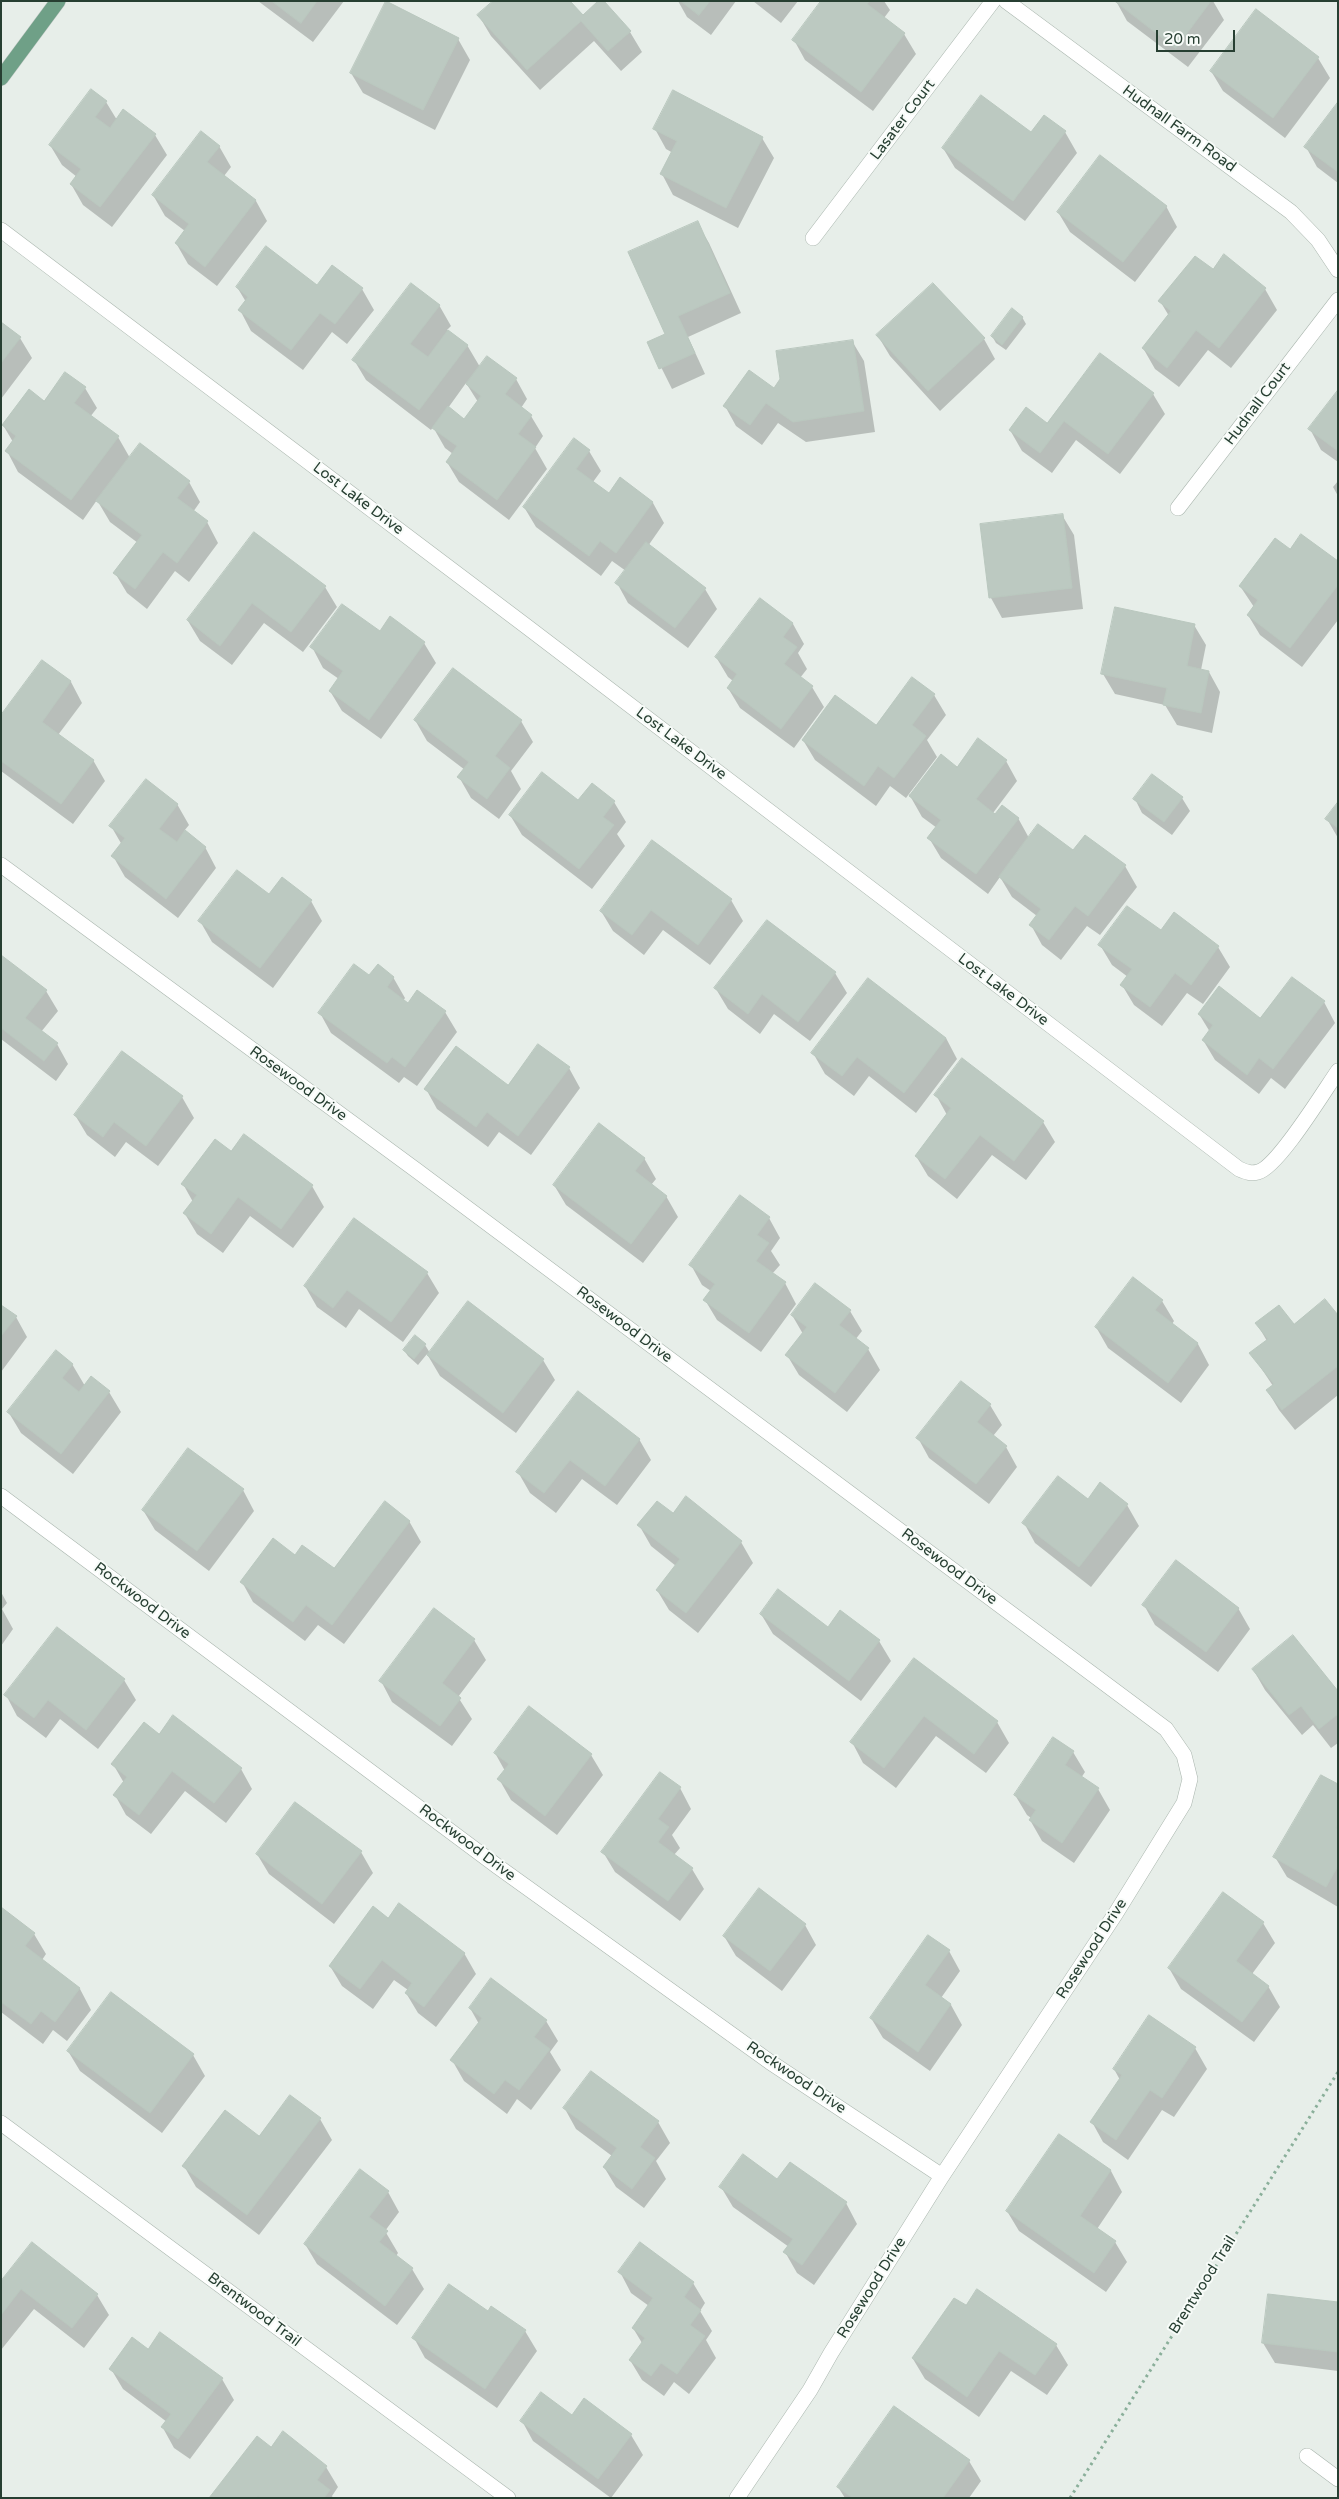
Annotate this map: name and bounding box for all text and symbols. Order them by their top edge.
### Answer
scale bar [1159,20,1238,52]
text: 20 m [1164,30,1201,48]
street label: Lasater Court [867,76,939,164]
street label: Hudnall Farm Road [1119,82,1239,176]
street label: Hudnall Court [1221,359,1295,449]
street label: Lost Lake Drive [309,459,407,539]
street label: Lost Lake Drive [632,704,730,784]
street label: Lost Lake Drive [954,950,1052,1030]
street label: Rosewood Drive [246,1043,350,1125]
street label: Rosewood Drive [572,1283,676,1367]
street label: Rosewood Drive [897,1525,1001,1609]
street label: Rockwood Drive [90,1559,194,1643]
street label: Rockwood Drive [415,1801,519,1885]
street label: Rosewood Drive [1053,1896,1131,2002]
street label: Rockwood Drive [743,2038,849,2118]
street label: Brentwood Trail [1166,2233,1240,2337]
street label: Rosewood Drive [834,2234,910,2342]
street label: Brentwood Trail [204,2269,304,2351]

